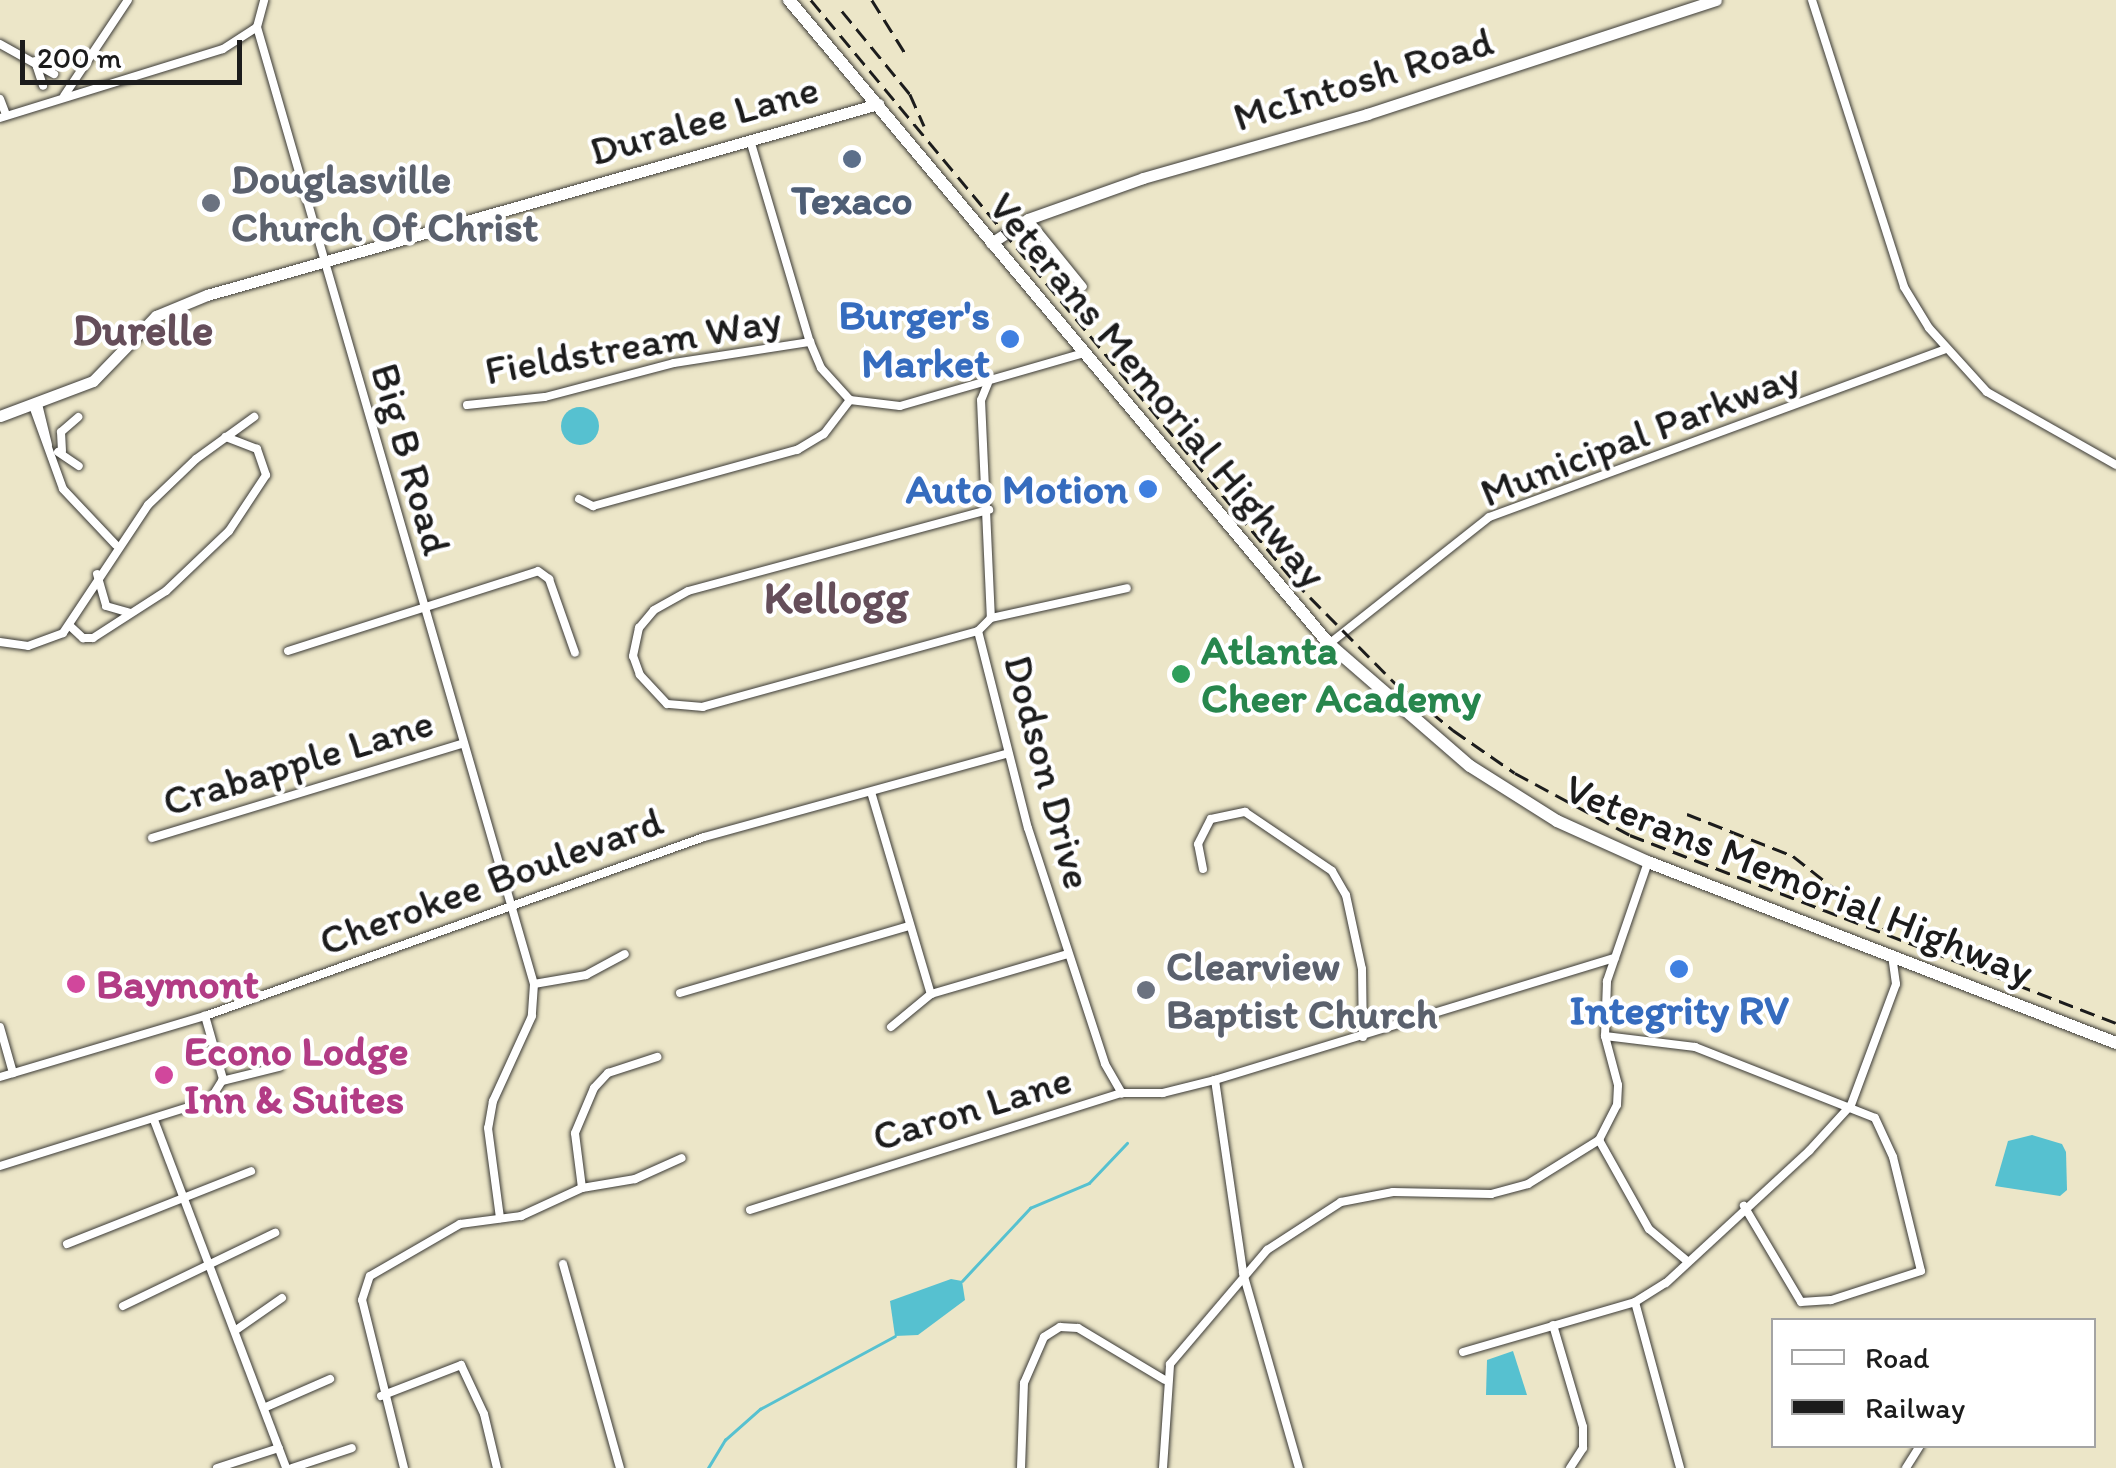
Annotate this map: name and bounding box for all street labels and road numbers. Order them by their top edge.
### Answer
street label: McIntosh Road [1227,16,1499,142]
street label: Duralee Lane [583,63,825,177]
street label: Veterans Memorial Highway [978,182,1338,598]
street label: Fieldstream Way [481,294,785,396]
street label: Municipal Parkway [1473,350,1807,518]
street label: Big B Road [360,358,462,560]
street label: Dodson Drive [993,649,1103,895]
street label: Crabapple Lane [157,697,439,827]
street label: Veterans Memorial Highway [1558,763,2040,997]
street label: Cherokee Boulevard [312,795,670,967]
street label: Caron Lane [866,1054,1078,1162]

